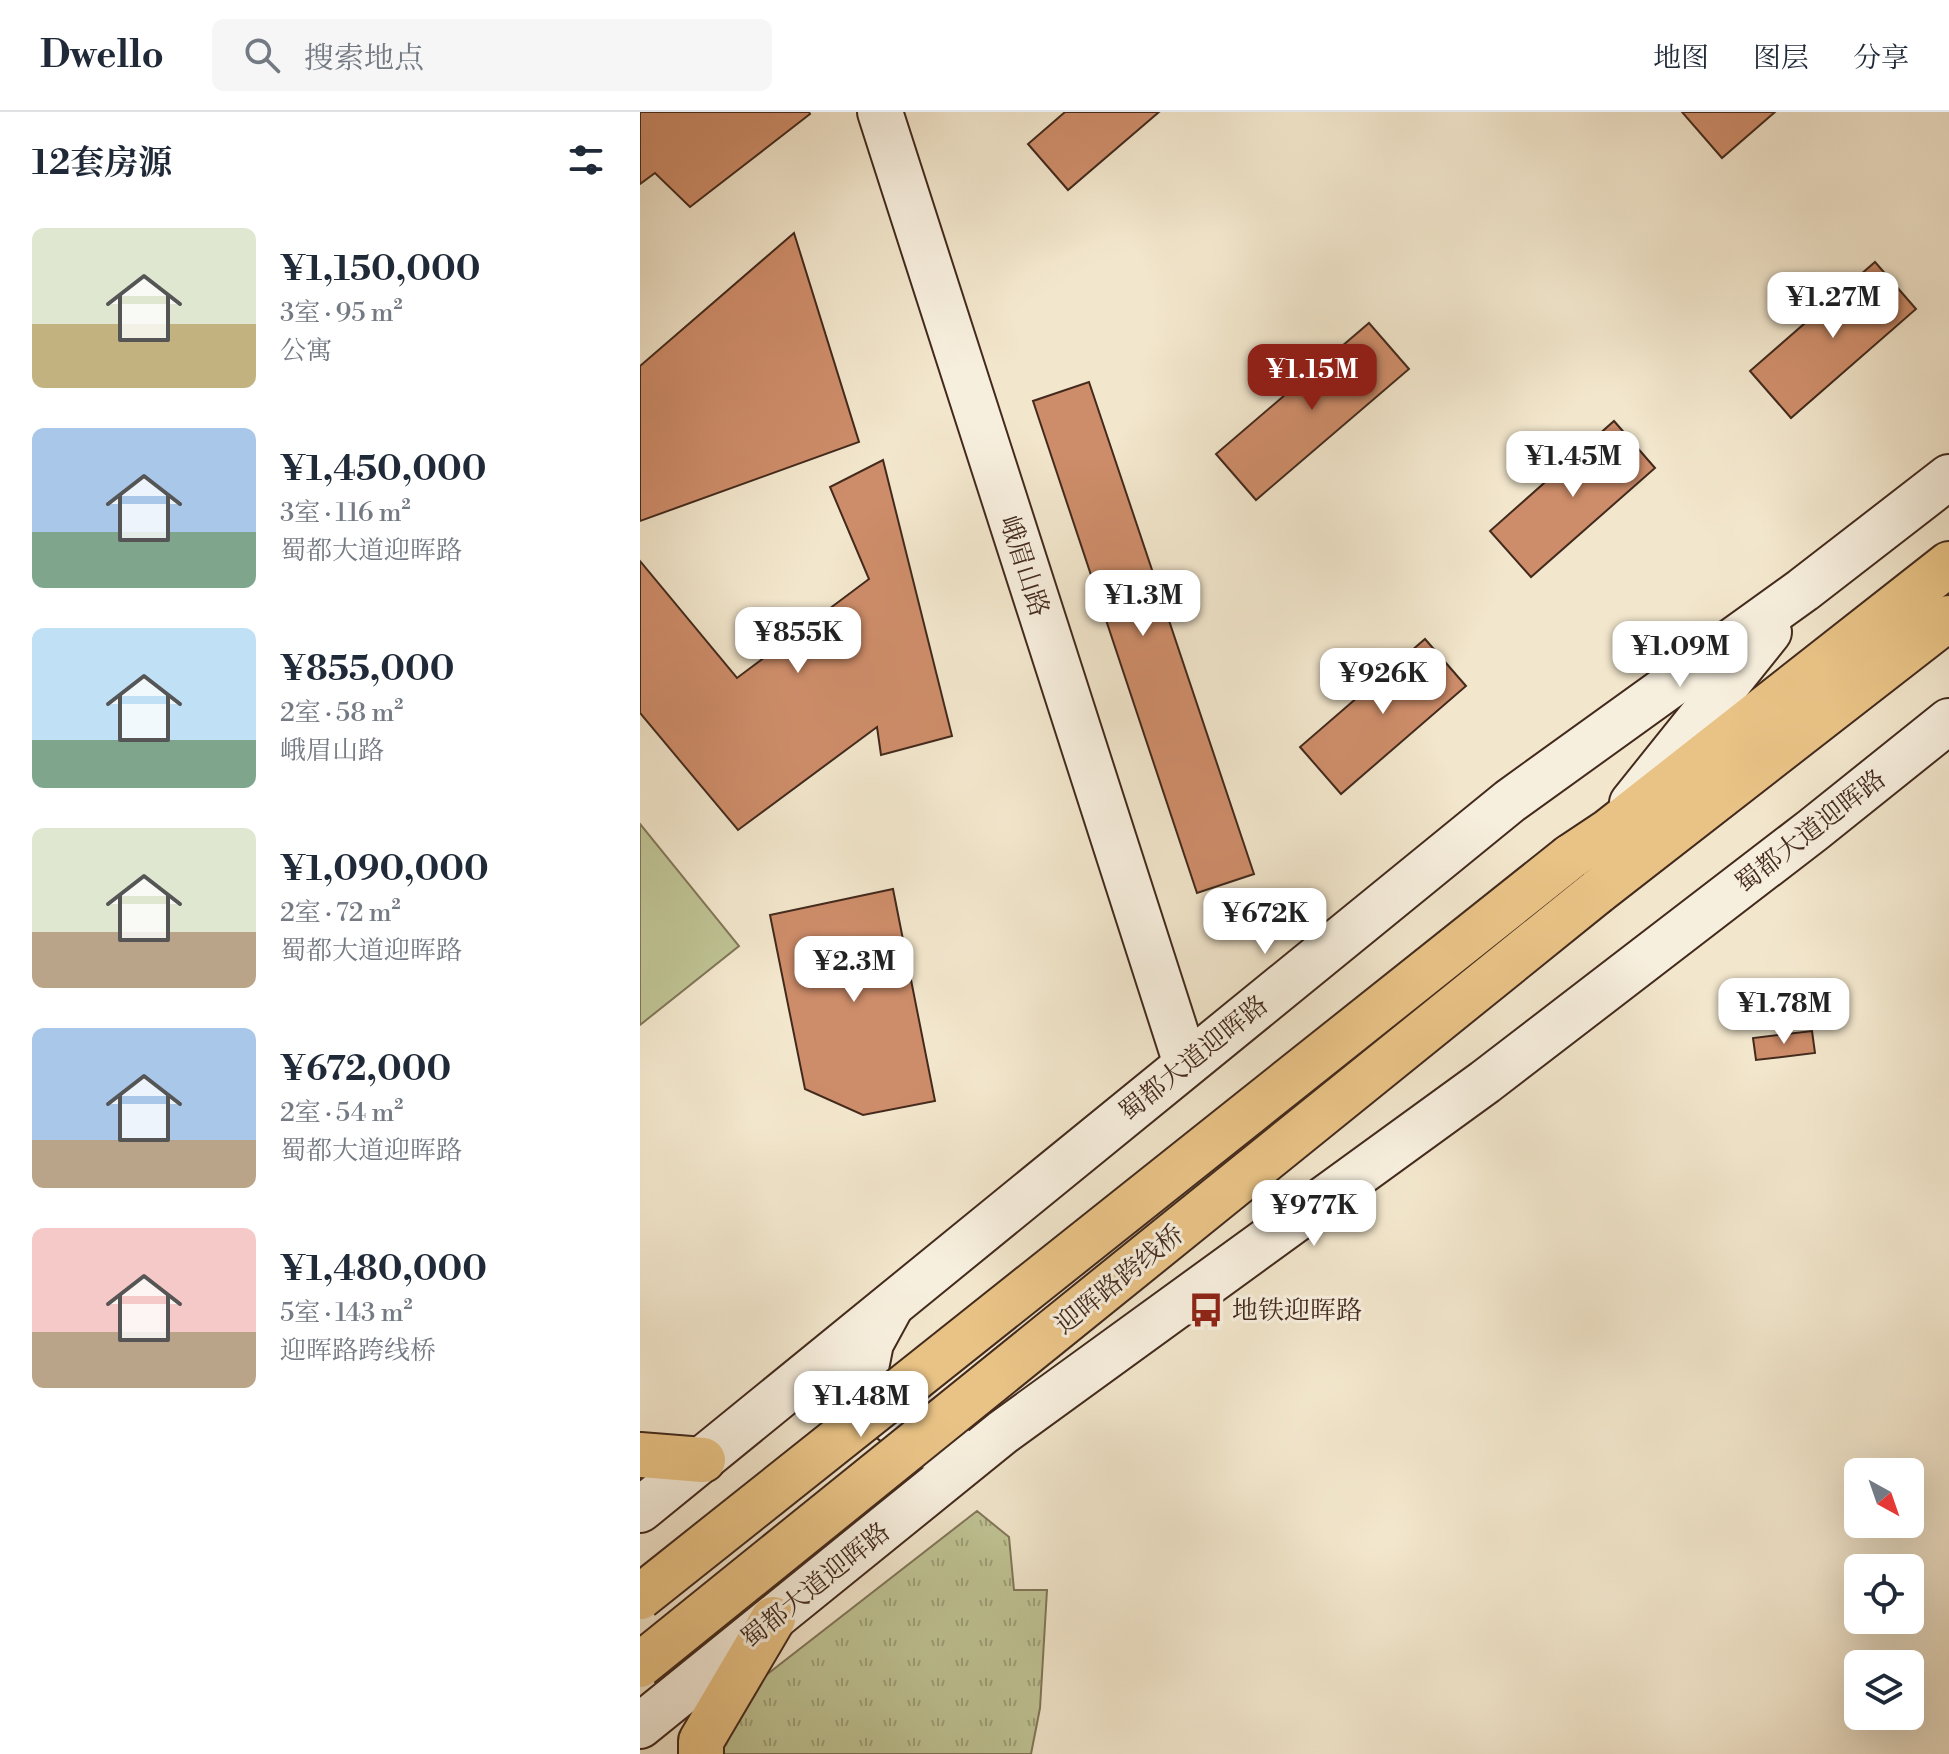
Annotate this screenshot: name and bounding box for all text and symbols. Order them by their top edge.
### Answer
search box [212,19,772,91]
text: Dwello [40,32,164,79]
icon: search [240,33,284,77]
text: 搜索地点 [304,40,424,78]
text: 地图 [1653,41,1709,76]
text: 图层 [1753,41,1809,76]
text: 分享 [1853,41,1909,76]
icon: filters [564,138,608,182]
text: 12套房源 [32,143,172,185]
text: ¥1,150,000 [280,249,480,291]
icon: home [96,260,192,356]
pin: ¥1.27M [1768,272,1898,340]
text: ¥1.27M [1785,282,1881,314]
text: 3室 · 95 m² [280,297,403,329]
text: 公寓 [280,335,332,367]
pin: ¥1.15M [1247,344,1377,412]
text: ¥1.15M [1266,354,1358,386]
pin: ¥1.45M [1508,431,1638,499]
text: ¥1.45M [1524,441,1622,473]
text: ¥1,450,000 [280,449,486,491]
icon: home [96,460,192,556]
text: 3室 · 116 m² [280,497,411,529]
street label: 峨眉山路 [993,512,1055,621]
text: 蜀都大道迎晖路 [280,535,462,567]
pin: ¥1.3M [1087,570,1199,638]
text: ¥1.3M [1103,580,1183,612]
pin: ¥855K [742,607,854,675]
text: ¥855K [753,617,843,649]
pin: ¥1.09M [1615,621,1745,689]
text: ¥1.09M [1630,631,1730,663]
pin: ¥926K [1327,648,1439,716]
text: ¥855,000 [280,649,455,691]
text: ¥926K [1338,658,1428,690]
icon: home [96,660,192,756]
text: 2室 · 58 m² [280,697,403,729]
text: 峨眉山路 [280,735,384,767]
street label: 蜀都大道迎晖路 [1729,763,1892,900]
text: ¥1,090,000 [280,849,489,891]
icon: home [96,860,192,956]
pin: ¥672K [1209,888,1321,956]
text: 2室 · 72 m² [280,897,401,929]
text: ¥672K [1221,898,1309,930]
text: 蜀都大道迎晖路 [280,935,462,967]
pin: ¥2.3M [798,936,910,1004]
text: ¥2.3M [812,946,896,978]
pin: ¥1.78M [1719,978,1849,1046]
text: ¥1.78M [1736,988,1832,1020]
street label: 蜀都大道迎晖路 [1113,989,1274,1128]
text: ¥672,000 [280,1049,451,1091]
icon: home [96,1060,192,1156]
text: 2室 · 54 m² [280,1097,403,1129]
text: 蜀都大道迎晖路 [280,1135,462,1167]
pin: ¥977K [1258,1180,1370,1248]
text: ¥977K [1270,1190,1358,1222]
street label: 迎晖路跨线桥 [1049,1218,1190,1341]
text: ¥1,480,000 [280,1249,487,1291]
icon: home [96,1260,192,1356]
bus stop icon: 地铁迎晖路 [1187,1291,1225,1329]
place label: 地铁迎晖路 [1232,1295,1362,1327]
text: 5室 · 143 m² [280,1297,413,1329]
text: 迎晖路跨线桥 [280,1335,436,1367]
pin: ¥1.48M [796,1371,926,1439]
text: ¥1.48M [812,1381,910,1413]
north arrow [1844,1458,1924,1538]
map controls [1844,1458,1924,1730]
street label: 蜀都大道迎晖路 [735,1516,896,1655]
button: locate [1844,1554,1924,1634]
button: layers [1844,1650,1924,1730]

